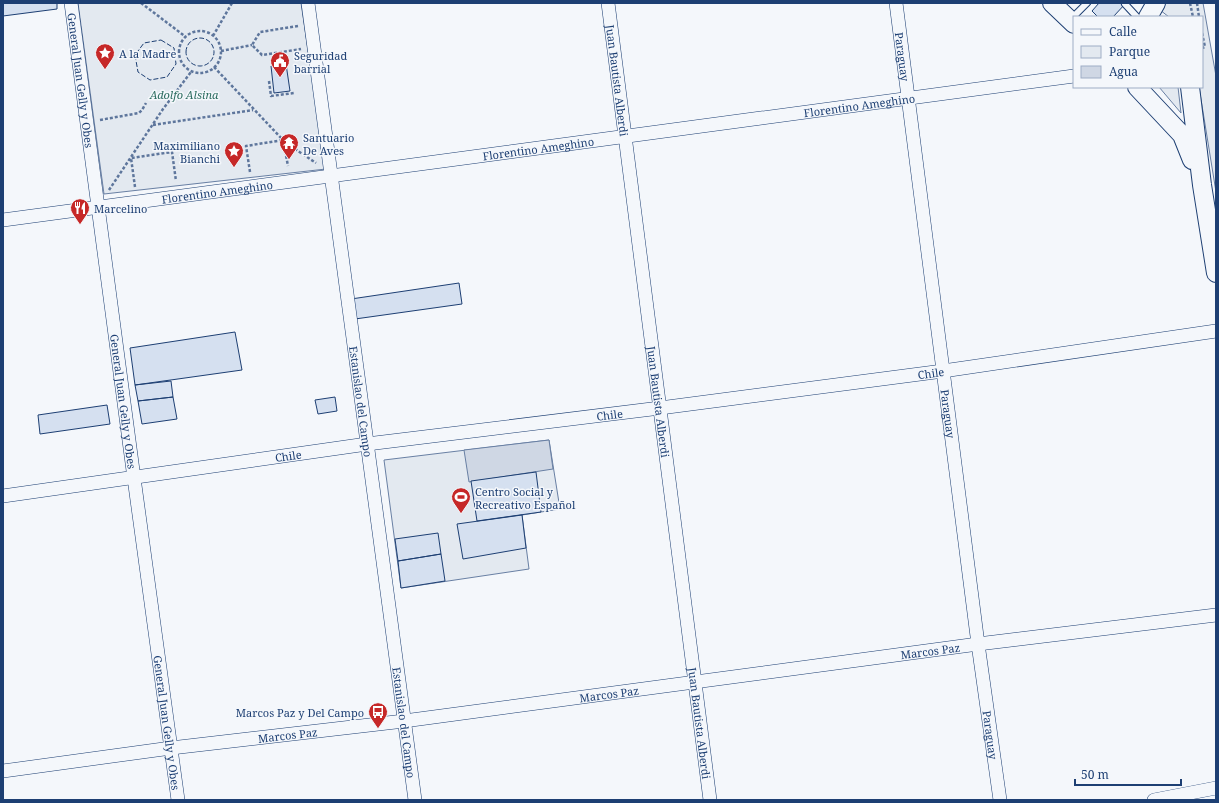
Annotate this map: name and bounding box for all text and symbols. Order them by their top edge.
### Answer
street label: General Juan Gelly y Obes [65,12,98,149]
legend [1073,16,1203,88]
street label: Juan Bautista Alberdi [603,23,633,137]
text: Calle [1109,23,1137,40]
street label: Paraguay [892,31,914,83]
place icon: A la Madre [94,42,116,70]
text: Parque [1109,43,1150,60]
place label: A la Madre [119,46,177,61]
place label: Seguridad barrial [294,48,347,76]
public building icon: Seguridad barrial [269,50,291,78]
text: Agua [1109,63,1138,80]
park label: Adolfo Alsina [149,87,219,102]
street label: Florentino Ameghino [803,90,916,120]
place label: Santuario De Aves [303,130,354,158]
temple icon: Santuario De Aves [278,132,300,160]
street label: Florentino Ameghino [482,133,595,163]
place label: Maximiliano Bianchi [153,138,220,166]
place icon: Maximiliano Bianchi [223,140,245,168]
street label: Florentino Ameghino [160,176,274,206]
restaurant icon: Marcelino [69,197,91,225]
place label: Marcelino [94,201,147,216]
street label: General Juan Gelly y Obes [107,333,140,470]
street label: Juan Bautista Alberdi [644,344,674,459]
street label: Estanislao del Campo [347,345,376,458]
street label: Chile [917,363,945,382]
street label: Paraguay [938,388,959,440]
street label: Chile [595,405,624,423]
street label: Chile [274,446,302,465]
place label: Centro Social y Recreativo Español [475,484,576,512]
sports icon: Centro Social y Recreativo Español [450,486,472,514]
street label: Marcos Paz [900,639,961,662]
street label: General Juan Gelly y Obes [151,654,184,791]
street label: Estanislao del Campo [390,666,419,779]
street label: Juan Bautista Alberdi [685,666,715,780]
street label: Marcos Paz [578,682,640,705]
bus stop icon: Marcos Paz y Del Campo [367,701,389,729]
place label: Marcos Paz y Del Campo [236,705,364,720]
street label: Paraguay [980,709,1002,761]
street label: Marcos Paz [257,724,318,745]
scale bar [1075,761,1181,787]
text: 50 m [1081,766,1109,783]

